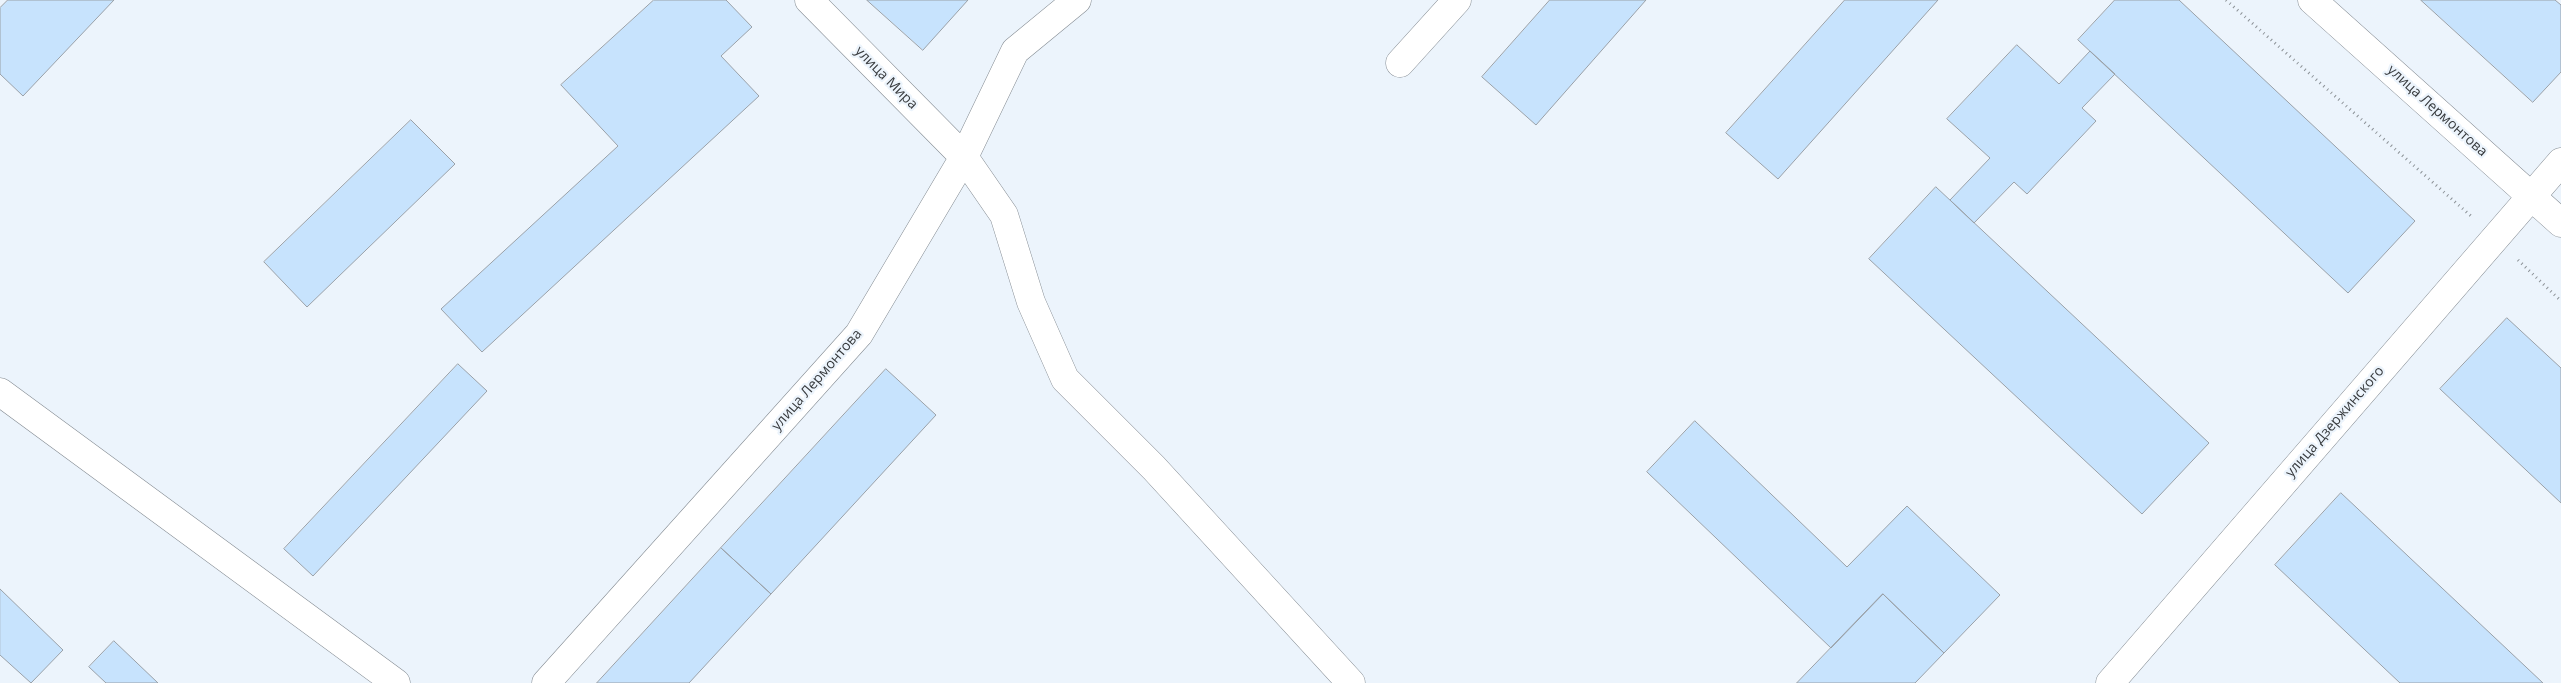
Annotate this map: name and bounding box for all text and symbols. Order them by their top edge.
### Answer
street label: улица Мира [851,43,921,113]
street label: улица Лермонтова [2384,62,2490,160]
street label: улица Лермонтова [768,326,866,434]
street label: улица Дзержинского [2282,363,2388,481]

